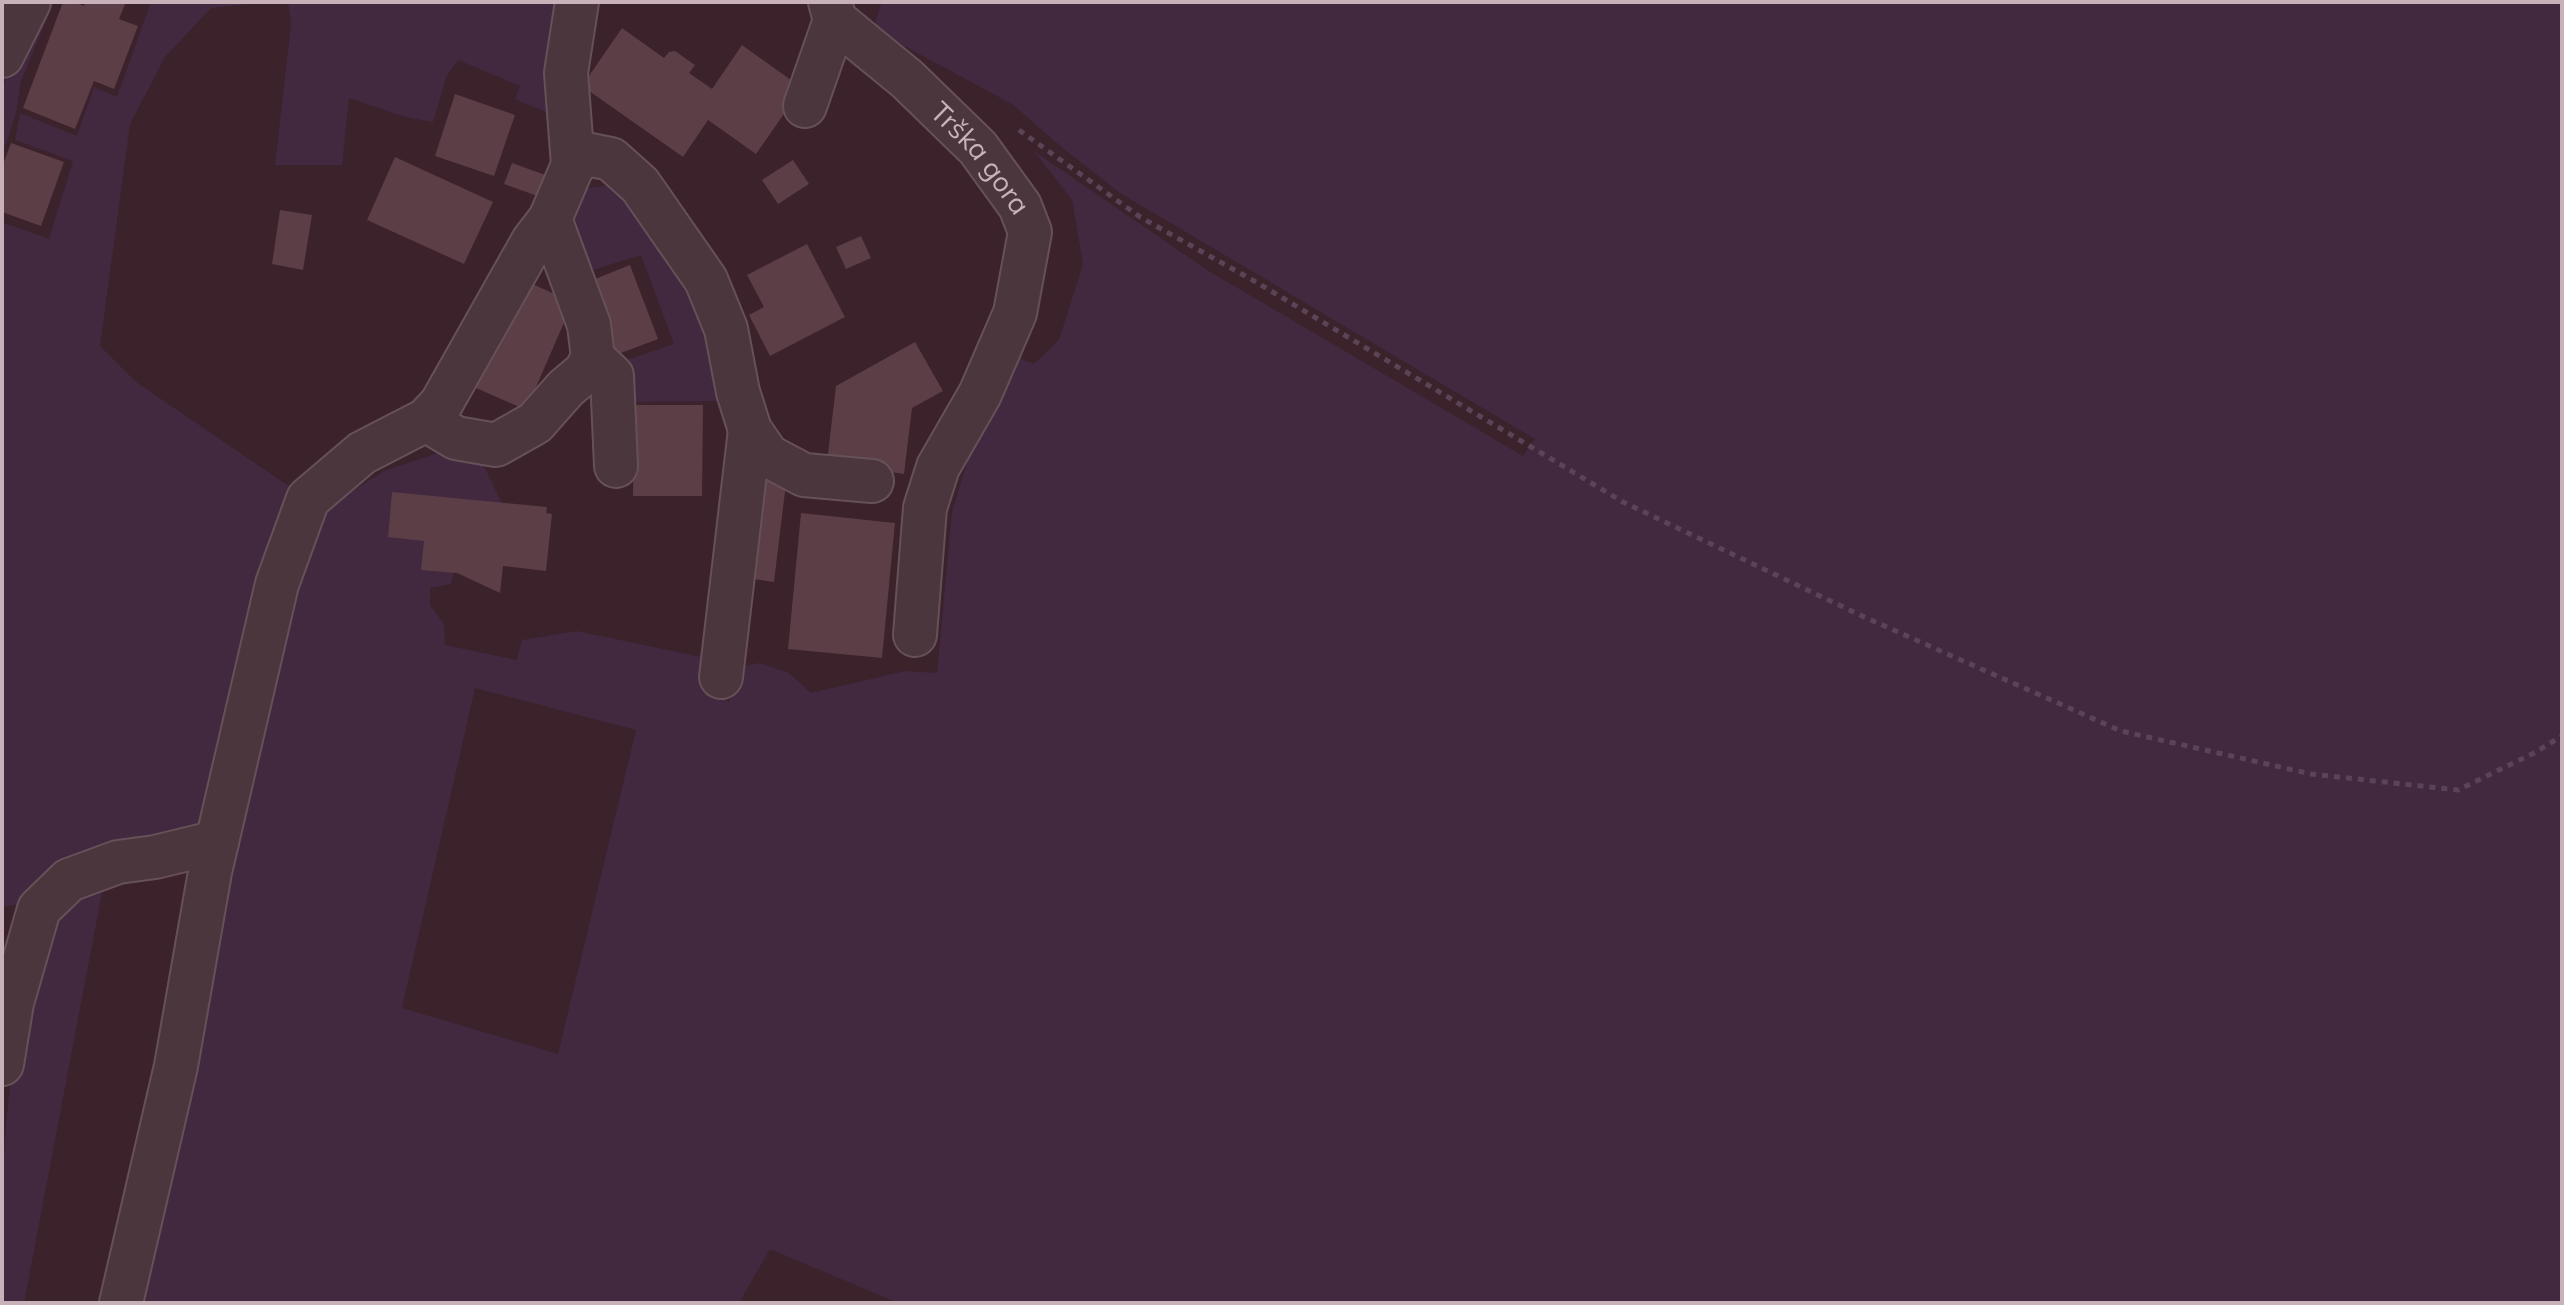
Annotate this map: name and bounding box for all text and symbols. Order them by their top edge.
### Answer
street label: Trška gora [924,94,1038,221]

